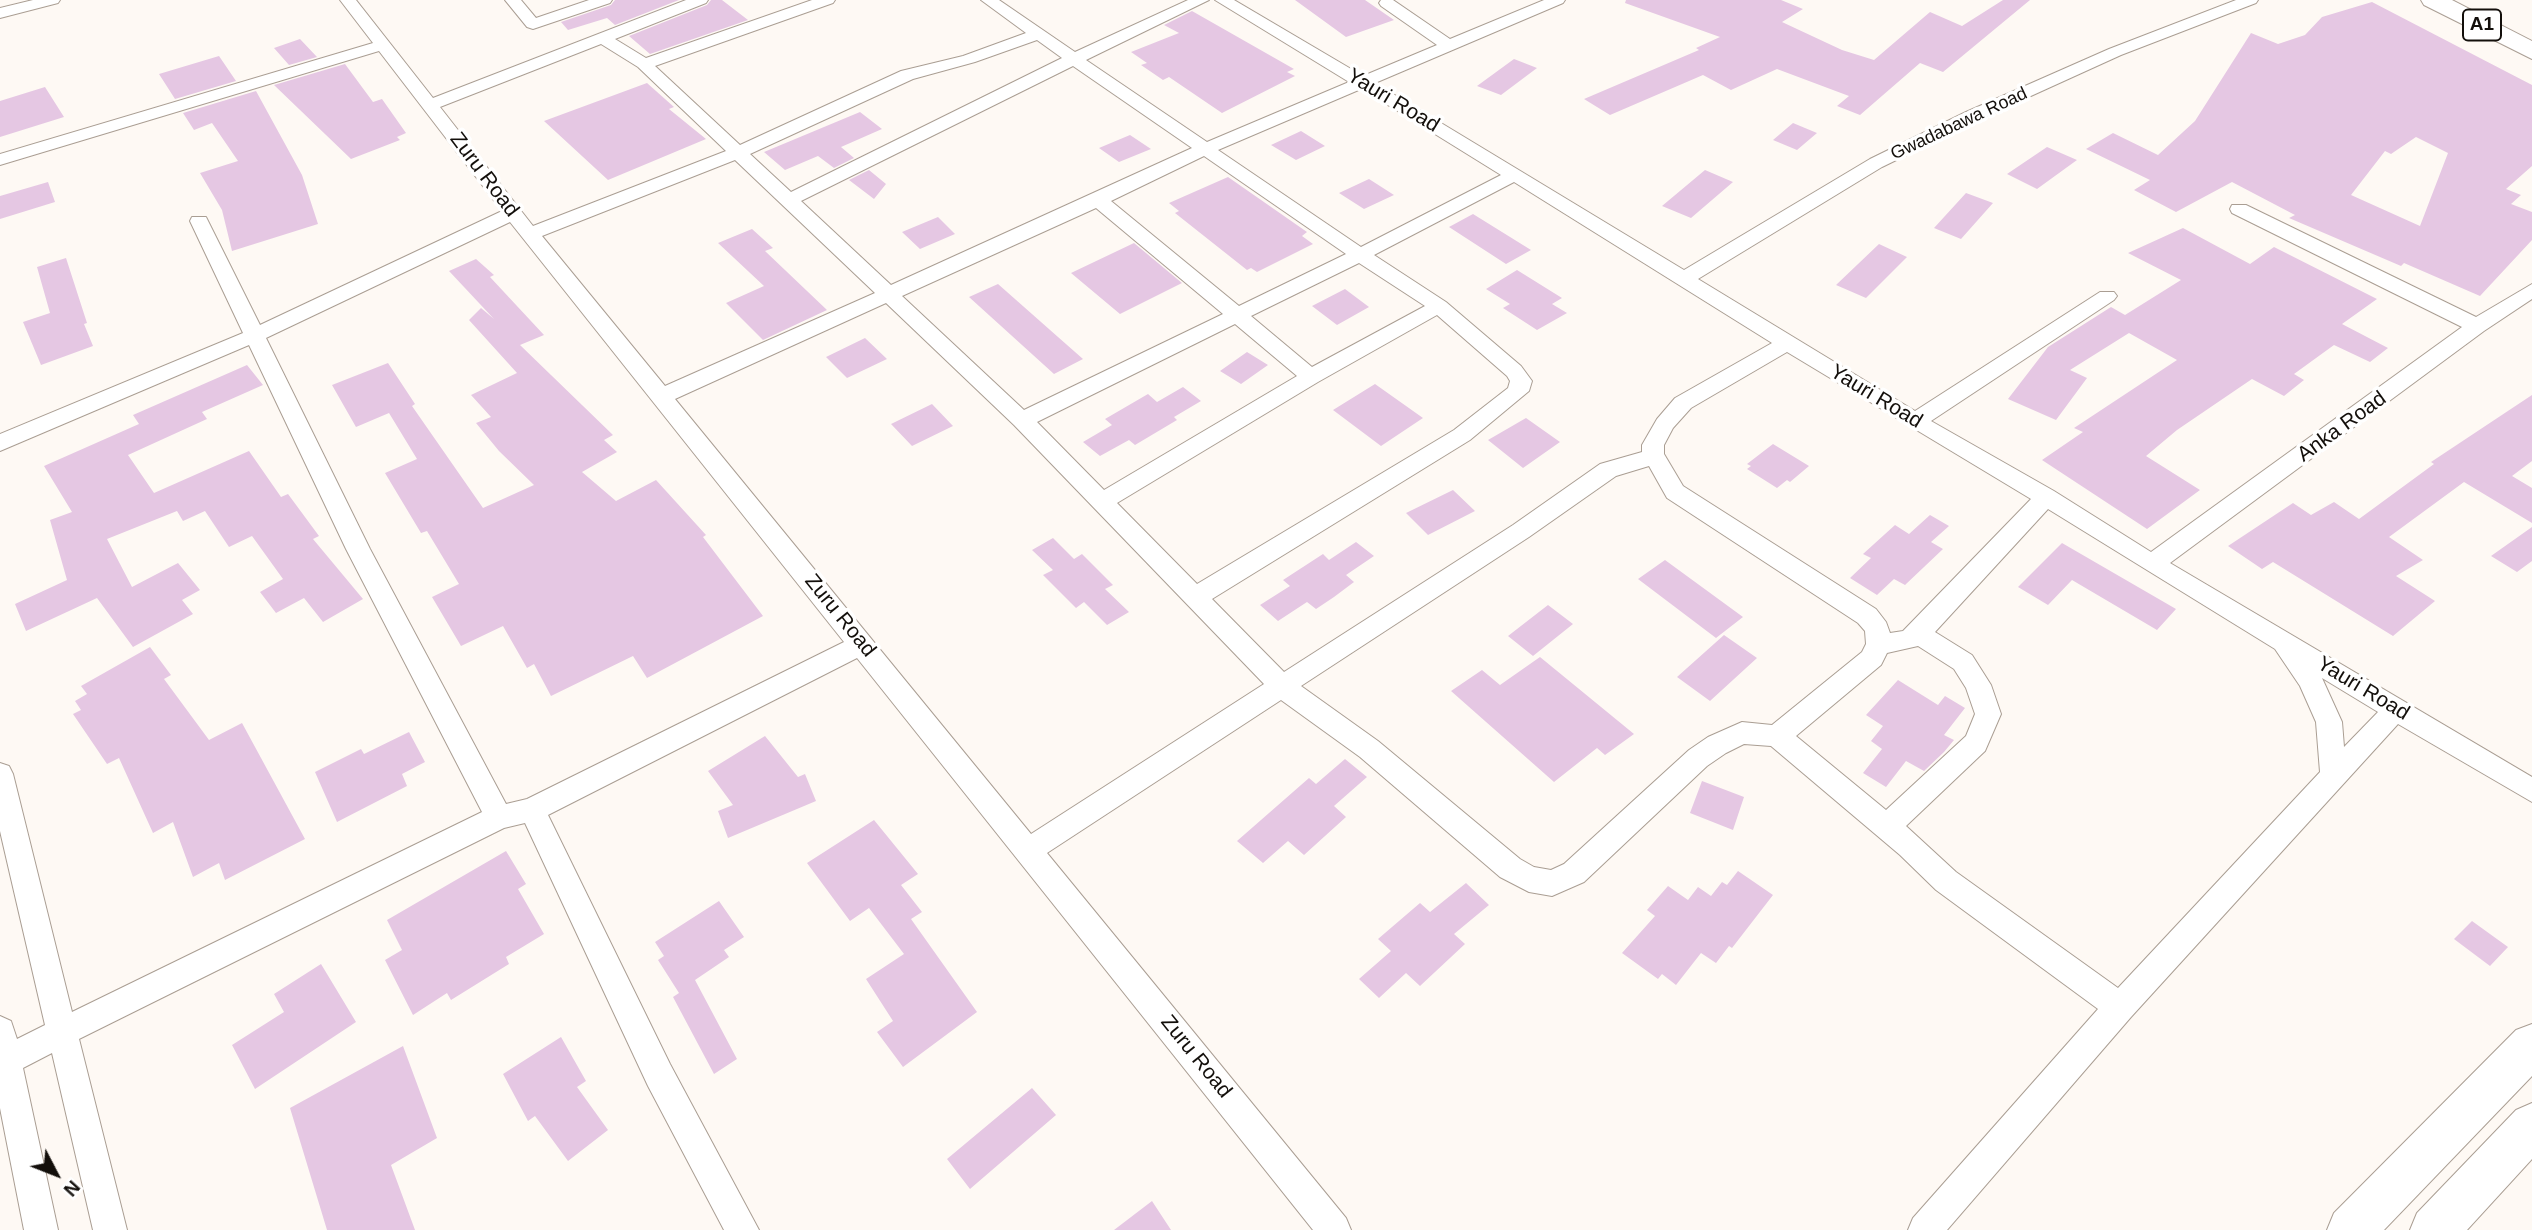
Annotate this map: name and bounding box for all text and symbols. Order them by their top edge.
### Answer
road number: A1 [2463,10,2501,41]
street label: Yauri Road [1342,64,1444,138]
street label: Gwadabawa Road [1887,83,2031,165]
street label: Zuru Road [444,128,524,222]
street label: Yauri Road [1825,360,1927,434]
street label: Anka Road [2293,386,2391,468]
street label: Zuru Road [799,570,881,662]
street label: Yauri Road [2312,652,2414,726]
street label: Zuru Road [1155,1011,1237,1103]
north arrow [21,1139,91,1209]
text: N [60,1176,84,1201]

